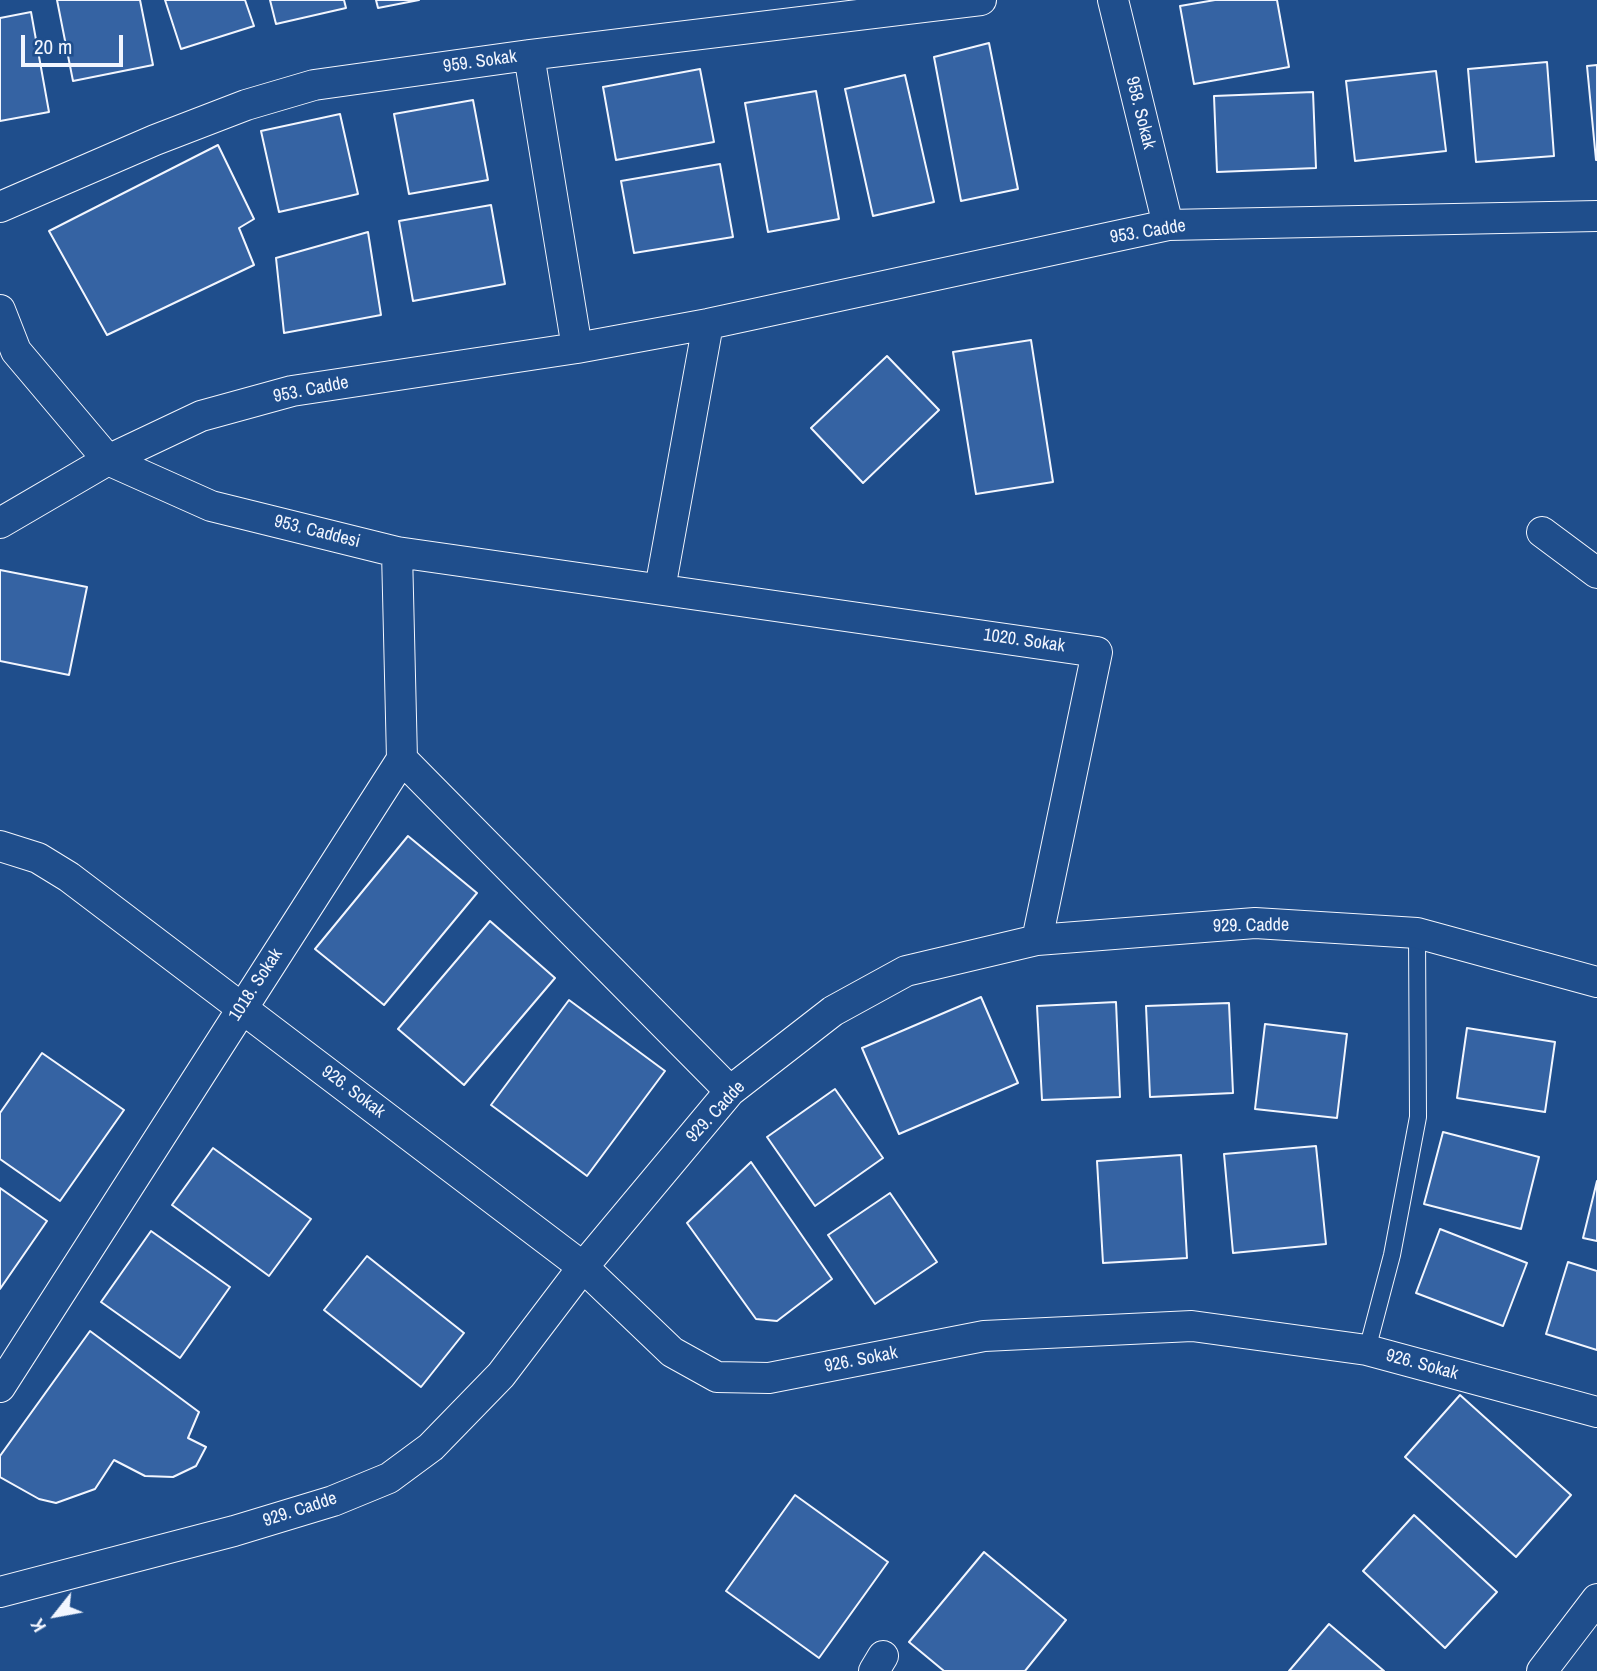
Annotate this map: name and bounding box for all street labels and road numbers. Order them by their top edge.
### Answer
street label: 959. Sokak [442,46,518,78]
street label: 958. Sokak [1121,75,1159,151]
street label: 953. Cadde [1109,215,1187,249]
street label: 953. Cadde [271,372,351,408]
street label: 953. Caddesi [272,511,362,553]
street label: 1020. Sokak [982,625,1066,657]
street label: 929. Cadde [1213,915,1289,937]
street label: 1018. Sokak [225,945,287,1025]
street label: 926. Sokak [317,1061,389,1123]
street label: 929. Cadde [682,1077,750,1147]
street label: 926. Sokak [823,1342,899,1378]
street label: 926. Sokak [1384,1345,1460,1385]
street label: 929. Cadde [260,1488,340,1532]

